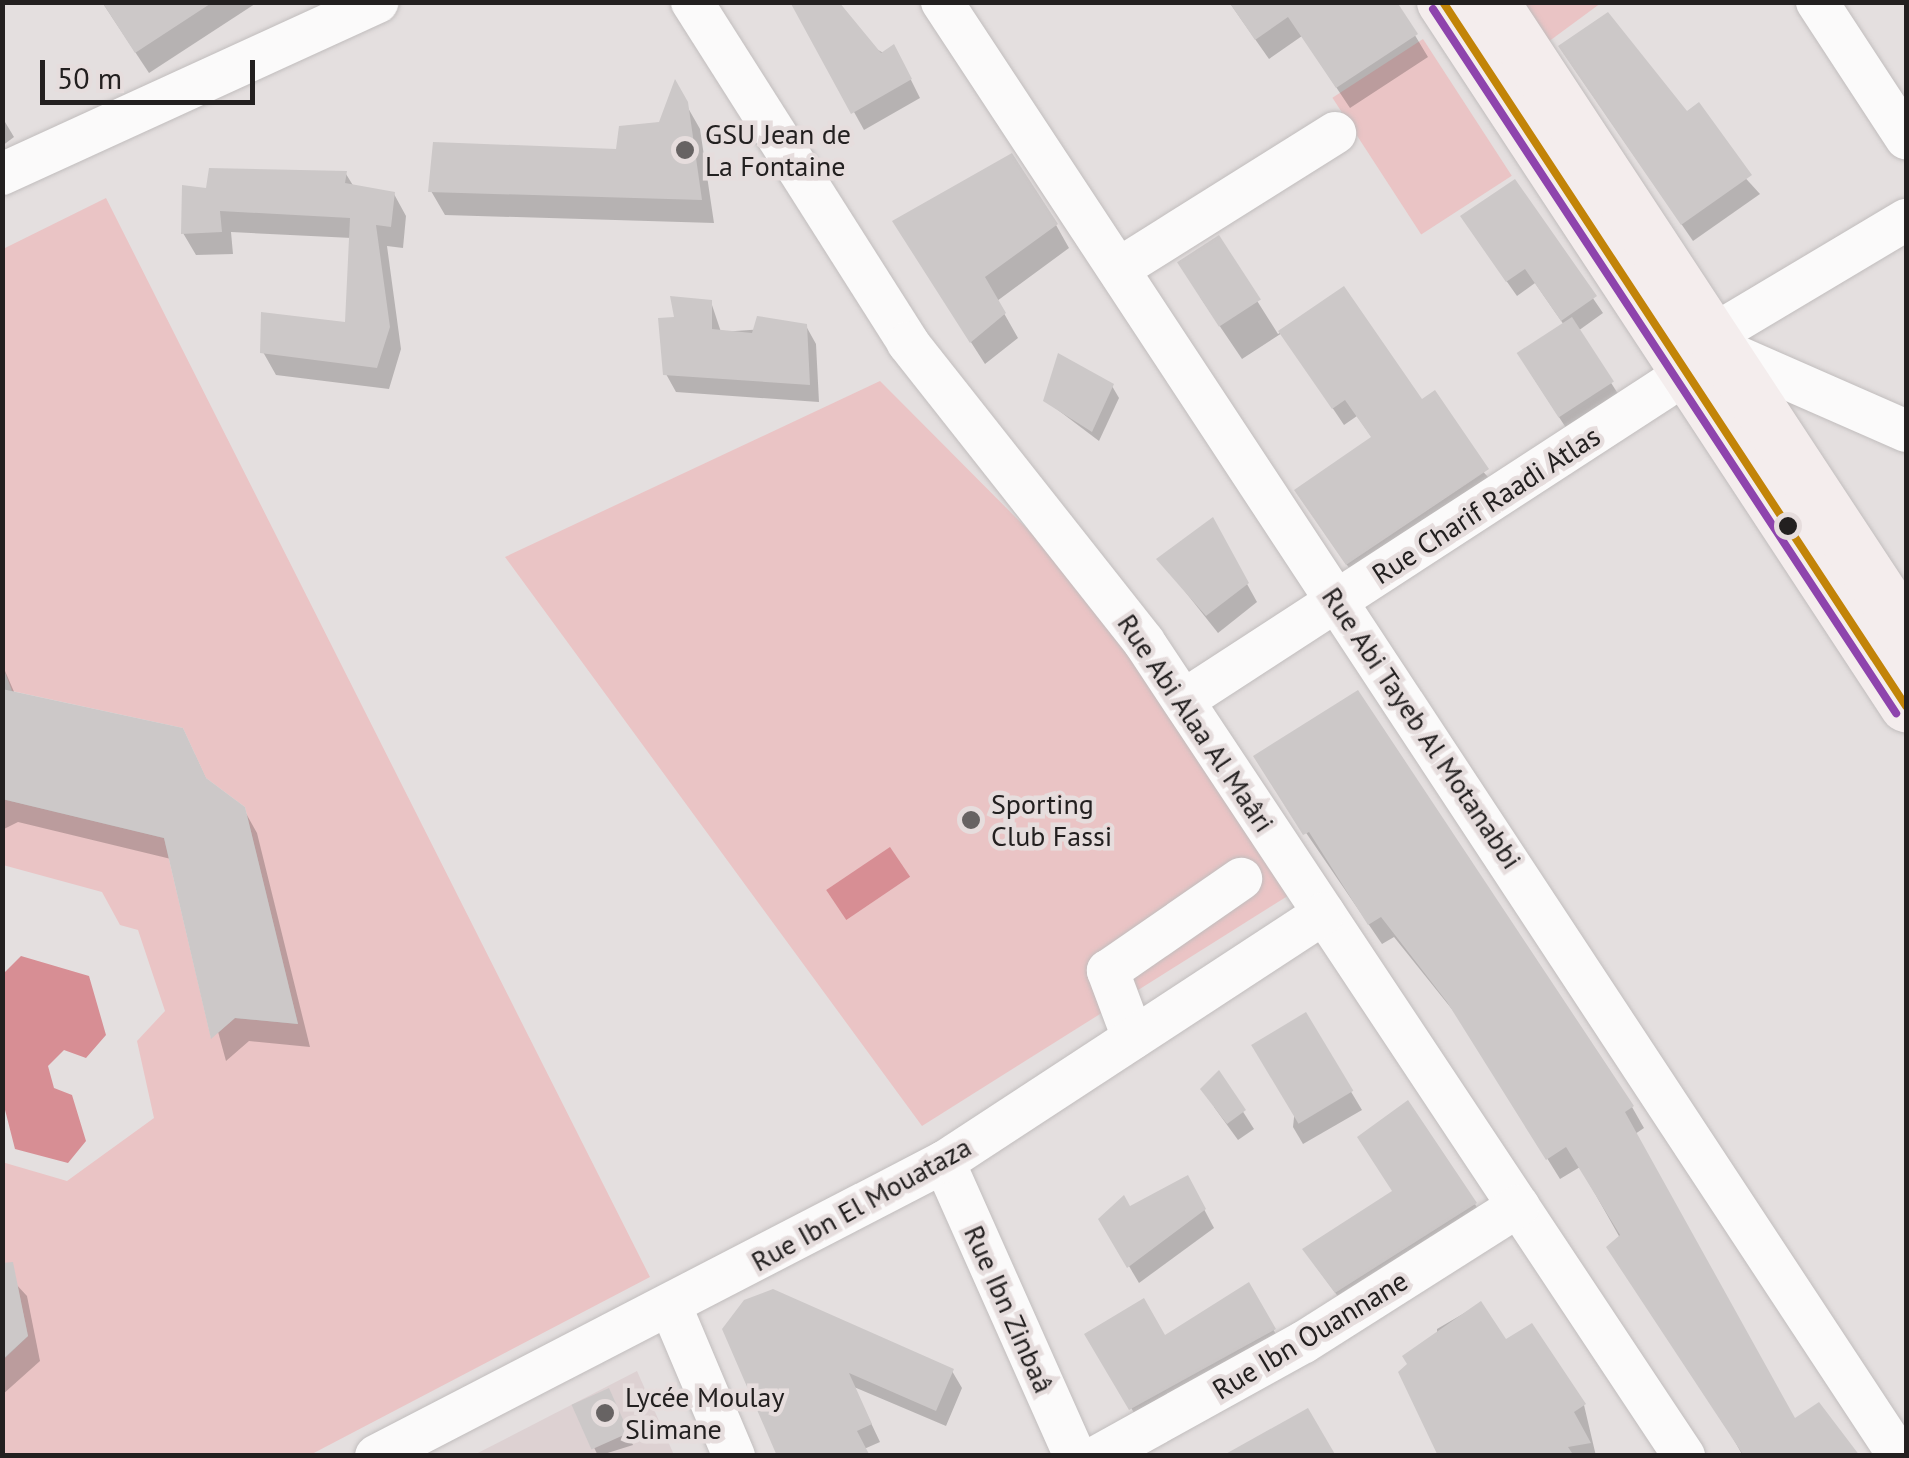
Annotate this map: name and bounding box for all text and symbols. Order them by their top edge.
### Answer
scale bar [45,40,260,102]
text: 50 m [57,58,122,97]
place label: GSU Jean de La Fontaine [705,117,851,183]
marker: GSU Jean de La Fontaine [674,139,696,161]
street label: Rue Charif Raadi Atlas [1366,419,1606,591]
unlabelled marker [1778,516,1798,536]
street label: Rue Abi Tayeb Al Motanabbi [1314,580,1530,876]
street label: Rue Abi Alaa Al Maâri [1110,606,1282,840]
place label: Sporting Club Fassi [991,787,1112,853]
marker: Sporting Club Fassi [960,809,982,831]
street label: Rue Ibn El Mouataza [745,1130,977,1278]
street label: Rue Ibn Zinbaâ [957,1220,1061,1398]
street label: Rue Ibn Ouannane [1206,1264,1414,1406]
place label: Lycée Moulay Slimane [625,1380,784,1446]
marker: Lycée Moulay Slimane [594,1402,616,1424]

